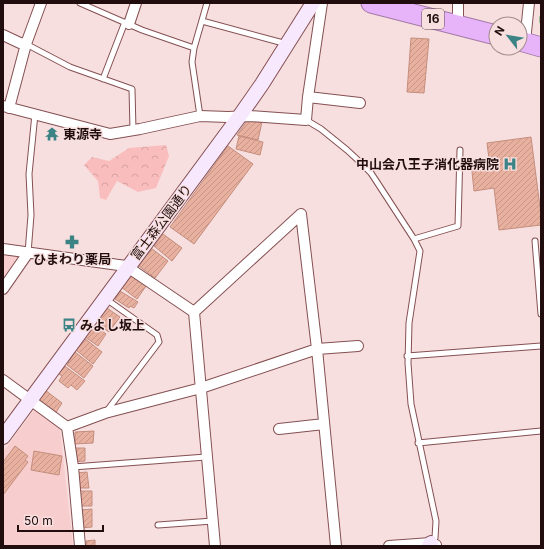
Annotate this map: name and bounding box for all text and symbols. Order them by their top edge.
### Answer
road number: 16 [422,9,444,29]
north arrow [488,16,528,56]
text: N [491,24,508,38]
temple icon: 東源寺 [44,126,60,142]
place label: 東源寺 [63,126,102,142]
place label: 中山会八王子消化器病院 [356,156,499,172]
hospital icon: 中山会八王子消化器病院 [502,156,518,172]
street label: 富士森公園通り [127,181,195,263]
pharmacy icon: ひまわり薬局 [64,234,80,250]
place label: ひまわり薬局 [33,251,111,267]
bus stop icon: みよし坂上 [61,317,77,333]
place label: みよし坂上 [80,317,145,333]
scale bar [18,507,103,533]
text: 50 m [24,513,53,528]

